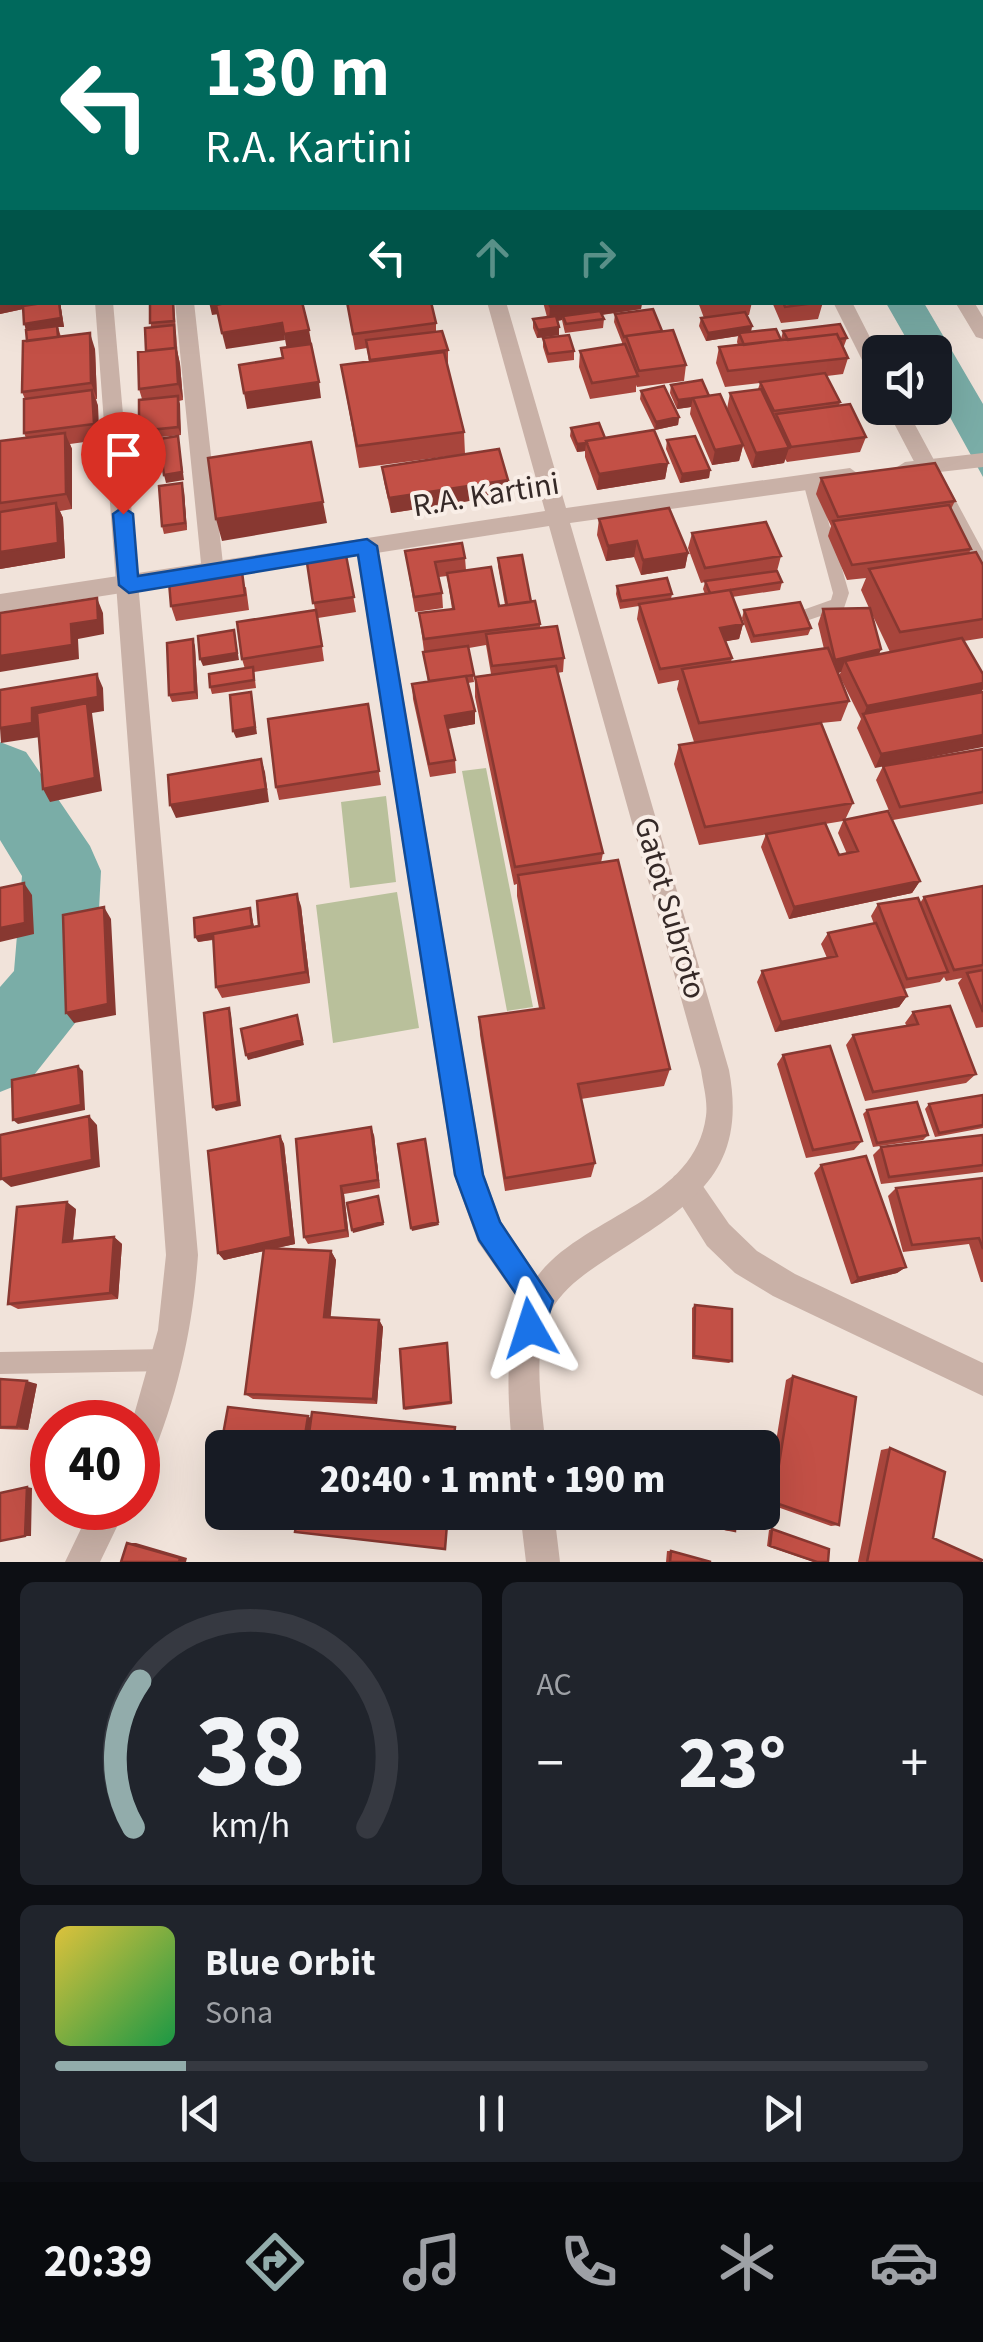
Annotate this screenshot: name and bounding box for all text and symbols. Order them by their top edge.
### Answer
text: 130 m [205,23,390,123]
icon: left [40,40,170,170]
text: R.A. Kartini [205,116,413,180]
icon: left [360,230,415,285]
icon: ahead [465,230,520,285]
icon: right [570,230,625,285]
map controls [862,335,952,425]
button: sound [862,335,952,425]
pin [81,412,166,515]
icon: arrive [96,427,151,482]
street label: R.A. Kartini [409,461,563,529]
street label: Gatot Subroto [622,812,718,1004]
position arrow [478,1276,582,1380]
speed limit sign: 40 [30,1400,160,1530]
text: 20:40 · 1 mnt · 190 m [320,1453,665,1507]
text: AC [537,1662,572,1708]
text: 38 [196,1679,306,1827]
text: 23° [678,1710,786,1817]
text: − [537,1725,564,1803]
text: + [901,1725,928,1803]
text: km/h [211,1800,290,1851]
text: Blue Orbit [205,1936,376,1990]
text: Sona [205,1990,273,2036]
icon: previous [173,2086,228,2141]
icon: pause [464,2086,519,2141]
icon: next [755,2086,810,2141]
icon: directions [240,2227,310,2297]
icon: music [397,2227,467,2297]
icon: phone [554,2227,624,2297]
icon: climate [712,2227,782,2297]
icon: car [869,2227,939,2297]
text: 20:39 [44,2230,152,2294]

